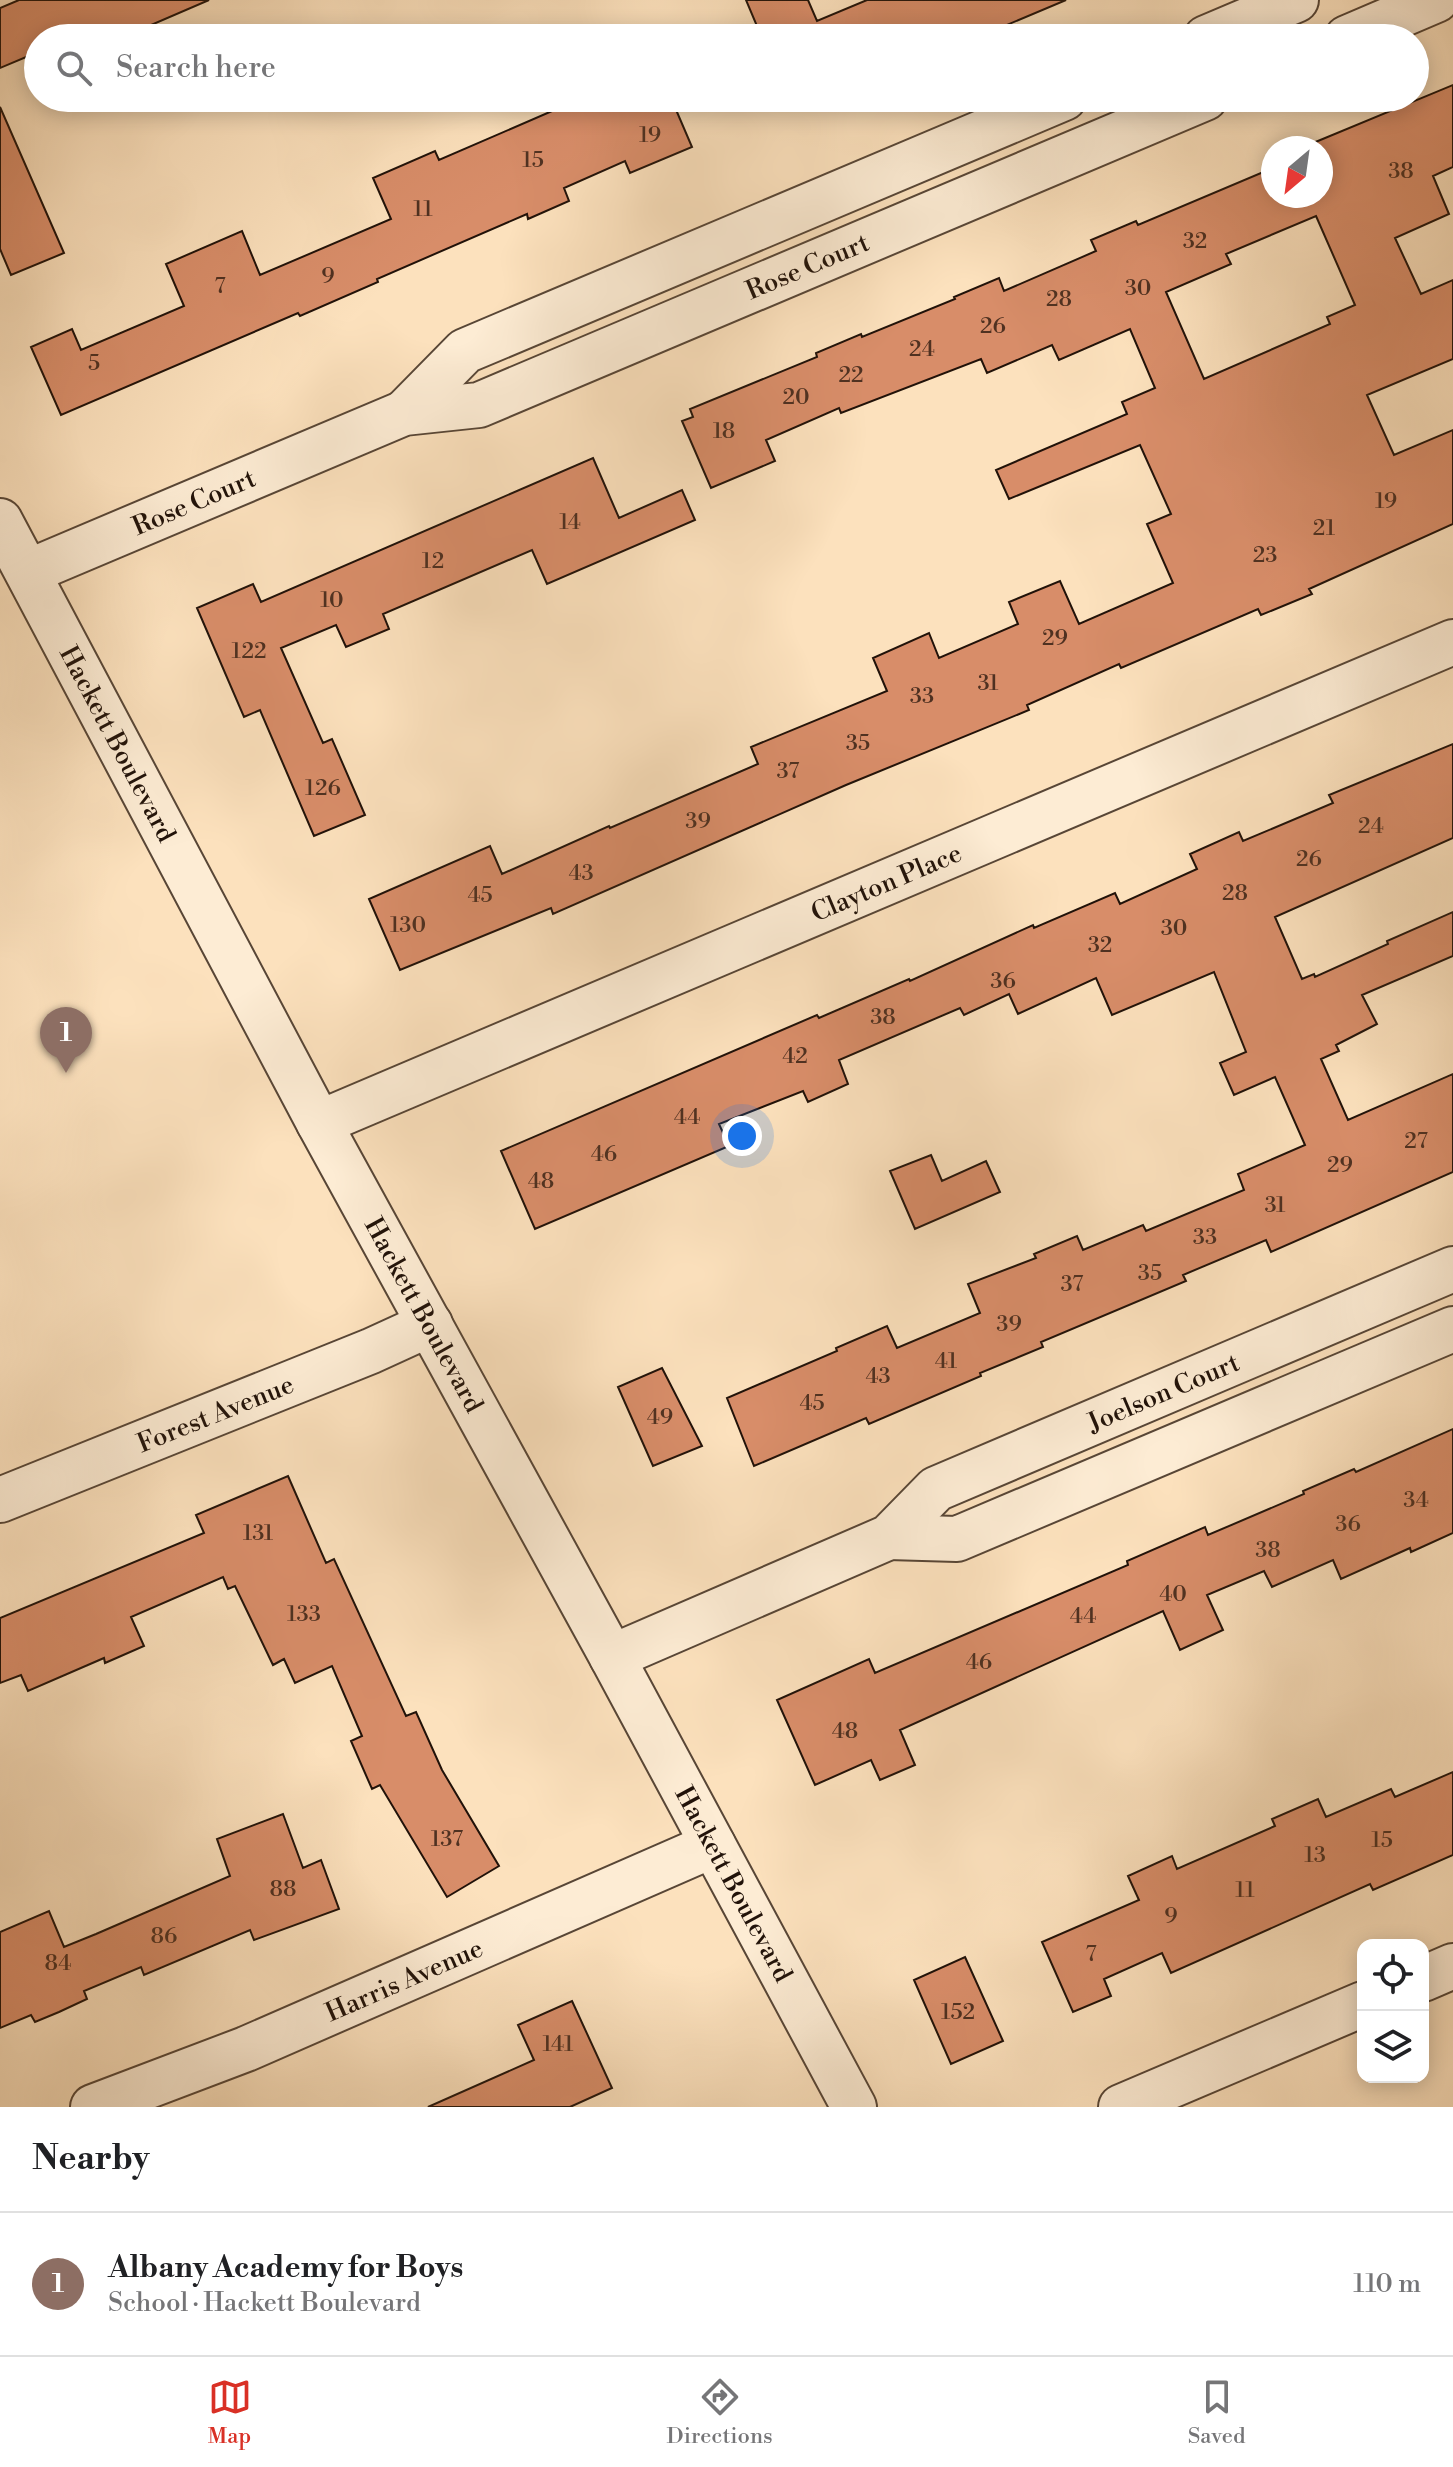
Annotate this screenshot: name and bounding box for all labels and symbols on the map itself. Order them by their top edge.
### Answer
house number: 19 [639,122,661,149]
north arrow [1261,136,1333,208]
house number: 15 [522,147,544,174]
house number: 38 [1388,158,1414,185]
house number: 11 [413,196,433,223]
street label: Rose Court [741,227,874,307]
house number: 32 [1183,228,1207,255]
house number: 9 [321,263,335,290]
house number: 7 [214,273,226,300]
house number: 30 [1125,275,1151,302]
house number: 28 [1046,286,1072,313]
house number: 26 [980,313,1006,340]
house number: 24 [909,336,935,363]
house number: 5 [88,350,100,377]
house number: 22 [838,362,864,389]
house number: 20 [782,384,810,411]
house number: 18 [713,418,735,445]
street label: Rose Court [128,463,261,543]
house number: 19 [1375,488,1397,515]
house number: 14 [559,509,581,536]
house number: 21 [1313,515,1336,542]
house number: 23 [1253,542,1277,569]
house number: 12 [422,548,444,575]
house number: 10 [320,587,344,614]
house number: 29 [1042,625,1068,652]
house number: 122 [231,638,267,665]
street label: Hackett Boulevard [52,640,182,848]
house number: 31 [977,670,999,697]
house number: 33 [910,683,934,710]
house number: 35 [846,730,870,757]
house number: 37 [777,758,799,785]
house number: 126 [305,775,341,802]
house number: 39 [685,808,711,835]
house number: 24 [1358,813,1384,840]
street label: Clayton Place [806,837,967,929]
house number: 26 [1296,846,1322,873]
house number: 43 [568,860,594,887]
house number: 28 [1222,880,1248,907]
house number: 45 [467,882,493,909]
house number: 130 [390,912,426,939]
house number: 30 [1161,915,1187,942]
house number: 32 [1088,932,1112,959]
house number: 36 [990,968,1016,995]
house number: 38 [870,1004,896,1031]
pin: 1 [40,1007,92,1073]
house number: 42 [782,1043,808,1070]
house number: 44 [674,1104,700,1131]
your location [722,1116,762,1156]
house number: 27 [1404,1128,1428,1155]
house number: 46 [591,1141,617,1168]
house number: 29 [1327,1152,1353,1179]
house number: 48 [528,1168,554,1195]
house number: 31 [1264,1192,1286,1219]
street label: Hackett Boulevard [357,1212,490,1419]
house number: 33 [1193,1224,1217,1251]
house number: 35 [1138,1260,1162,1287]
house number: 37 [1061,1271,1083,1298]
house number: 39 [996,1311,1022,1338]
street label: Joelson Court [1082,1347,1244,1440]
house number: 41 [935,1348,958,1375]
house number: 43 [865,1363,891,1390]
street label: Forest Avenue [133,1369,299,1460]
house number: 45 [799,1390,825,1417]
house number: 49 [647,1404,673,1431]
house number: 34 [1403,1487,1429,1514]
house number: 36 [1335,1511,1361,1538]
house number: 131 [243,1520,274,1547]
house number: 38 [1255,1537,1281,1564]
house number: 40 [1159,1581,1187,1608]
house number: 133 [287,1601,321,1628]
house number: 44 [1070,1603,1096,1630]
house number: 46 [966,1649,992,1676]
house number: 48 [832,1718,858,1745]
street label: Hackett Boulevard [667,1781,799,1988]
house number: 137 [431,1826,463,1853]
house number: 15 [1371,1827,1393,1854]
house number: 13 [1304,1842,1326,1869]
house number: 88 [270,1876,296,1903]
house number: 11 [1235,1877,1255,1904]
house number: 9 [1164,1903,1178,1930]
house number: 86 [151,1923,177,1950]
street label: Harris Avenue [321,1933,488,2029]
house number: 7 [1085,1941,1097,1968]
house number: 84 [45,1950,71,1977]
house number: 152 [941,1999,975,2026]
house number: 141 [542,2031,574,2058]

